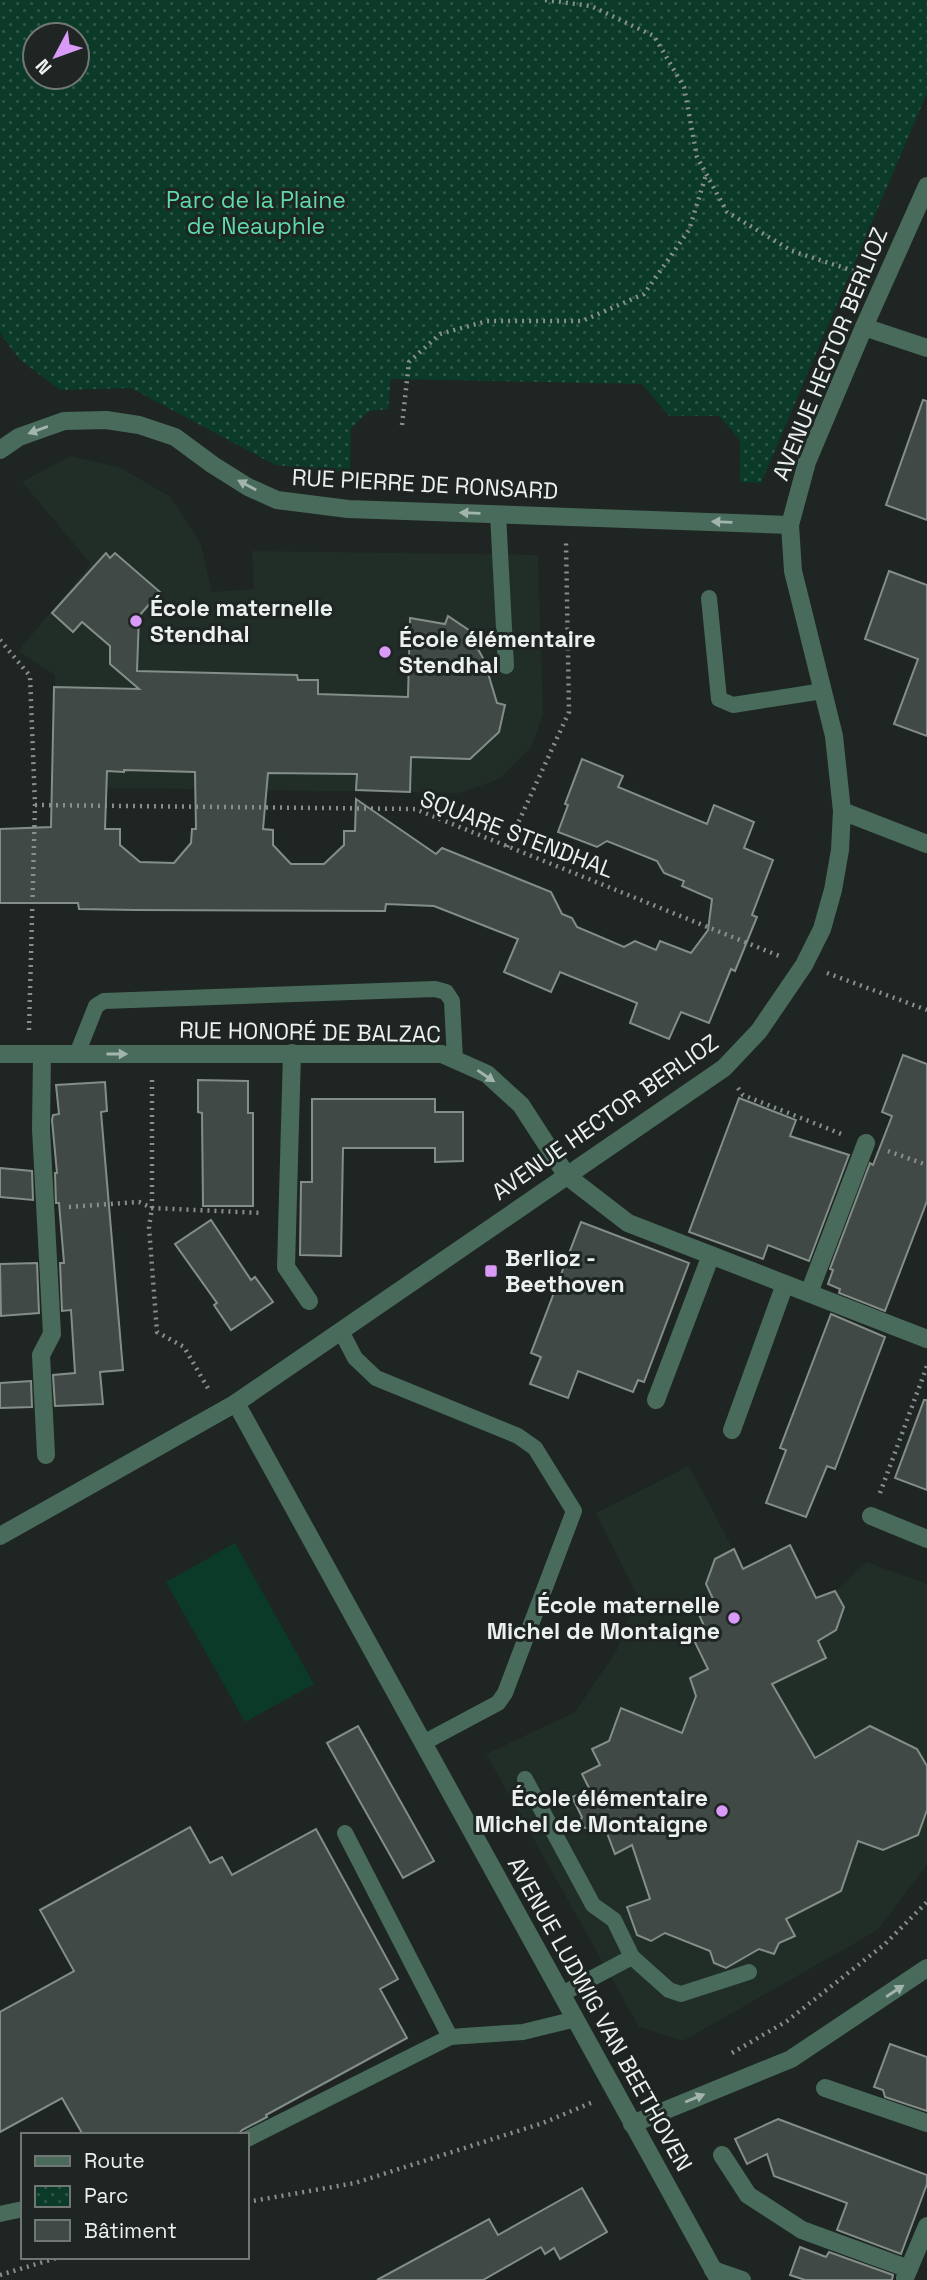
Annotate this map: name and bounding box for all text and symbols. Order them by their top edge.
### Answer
north arrow [21,21,91,91]
text: N [30,54,57,80]
park label: Parc de la Plaine de Neauphle [166,185,346,241]
street label: AVENUE HECTOR BERLIOZ [765,223,895,485]
one-way arrow [28,425,49,436]
street label: RUE PIERRE DE RONSARD [291,462,559,506]
one-way arrow [237,480,257,491]
one-way arrow [459,507,481,519]
one-way arrow [711,517,733,528]
place label: École maternelle Stendhal [150,593,333,649]
marker: École maternelle Stendhal [128,613,144,629]
place label: École élémentaire Stendhal [399,624,596,680]
marker: École élémentaire Stendhal [377,644,393,660]
street label: SQUARE STENDHAL [416,783,618,885]
street label: RUE HONORÉ DE BALZAC [179,1015,441,1049]
street label: AVENUE HECTOR BERLIOZ [486,1027,724,1207]
one-way arrow [106,1048,128,1060]
one-way arrow [477,1069,495,1083]
place label: Berlioz - Beethoven [505,1243,625,1299]
marker: Berlioz - Beethoven [483,1263,499,1279]
place label: École maternelle Michel de Montaigne [487,1590,720,1646]
marker: École maternelle Michel de Montaigne [726,1610,742,1626]
place label: École élémentaire Michel de Montaigne [475,1783,708,1839]
marker: École élémentaire Michel de Montaigne [714,1803,730,1819]
street label: AVENUE LUDWIG VAN BEETHOVEN [501,1851,699,2177]
one-way arrow [886,1984,904,1998]
one-way arrow [685,2092,706,2103]
legend [21,2133,248,2259]
text: Route [84,2147,145,2174]
text: Parc [84,2182,129,2209]
text: Bâtiment [84,2217,177,2244]

